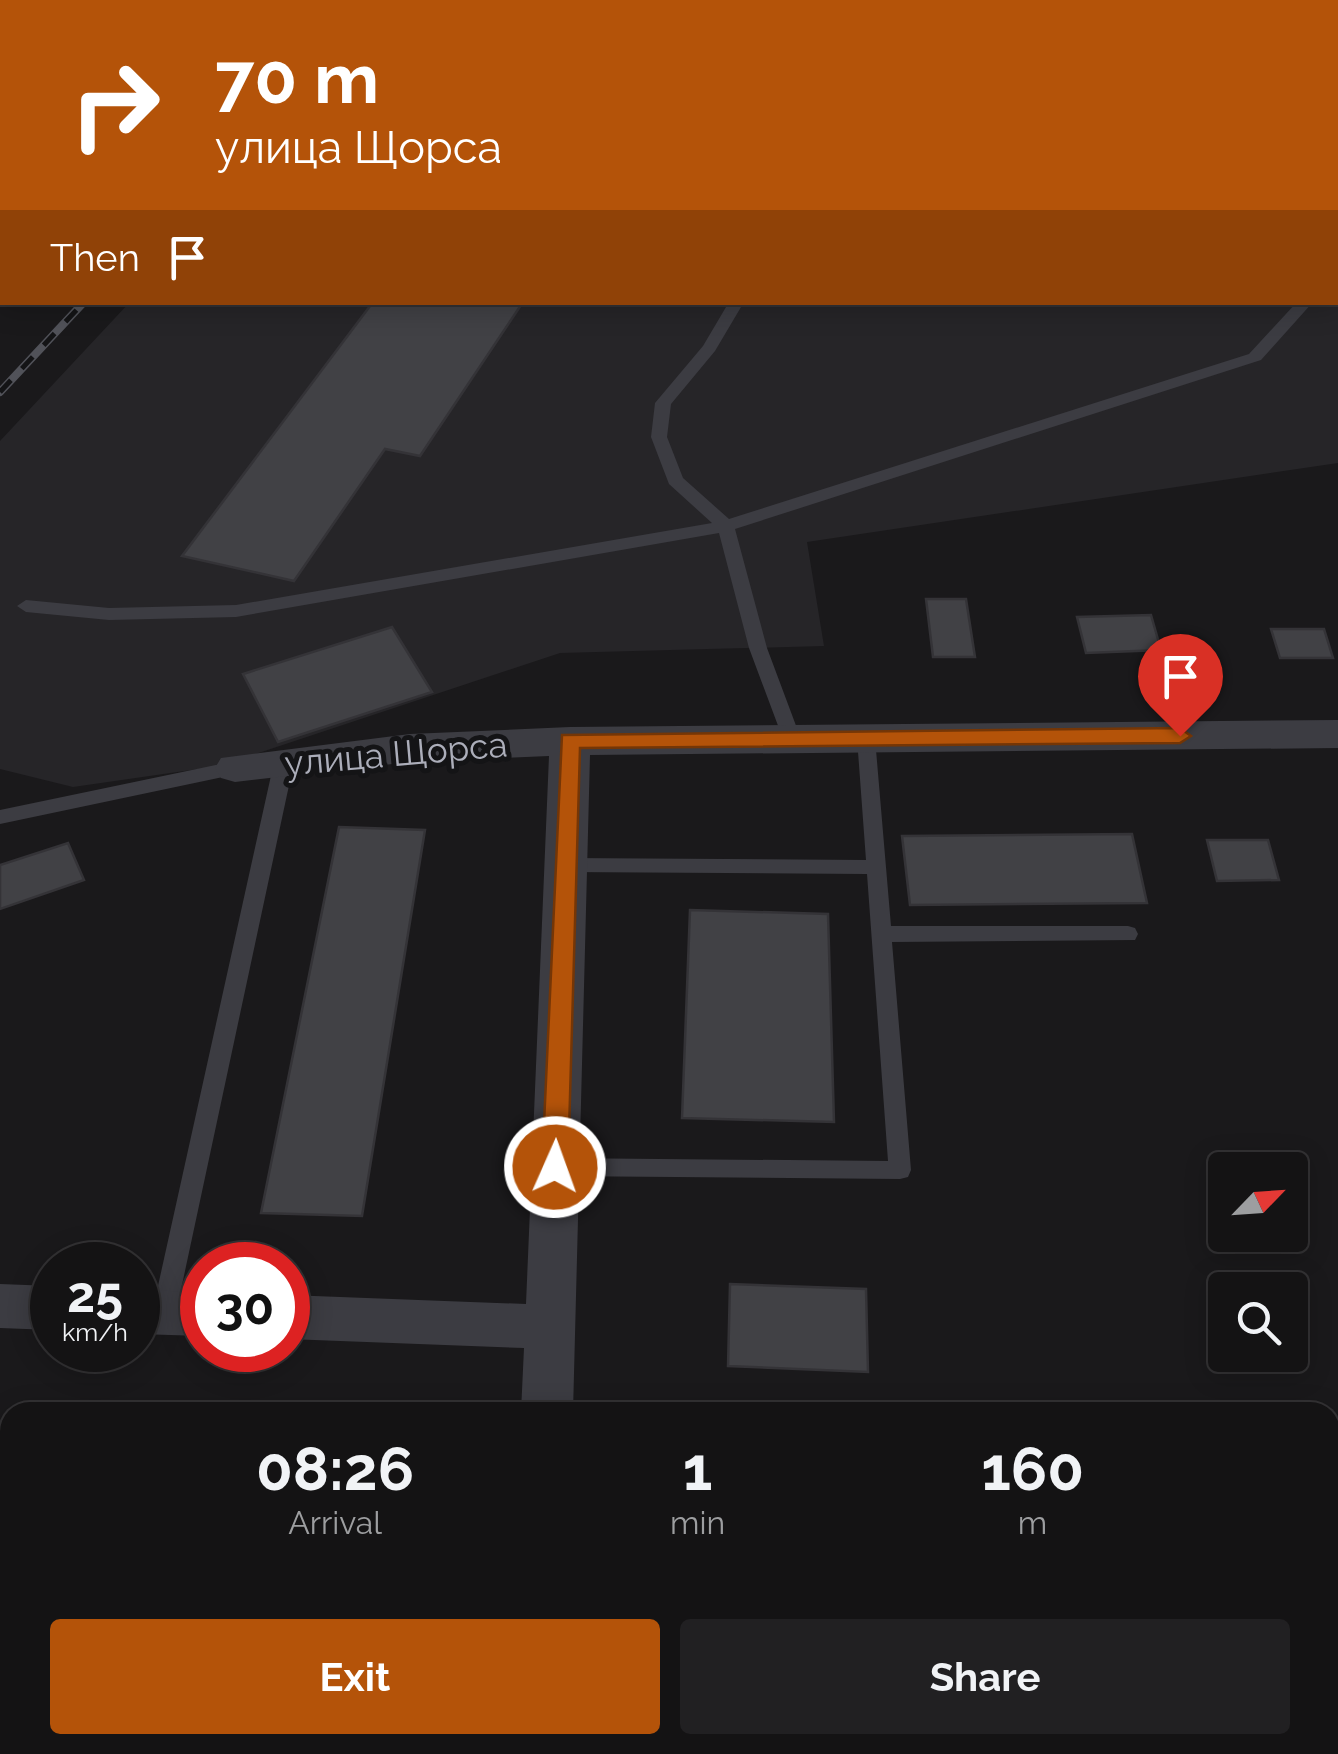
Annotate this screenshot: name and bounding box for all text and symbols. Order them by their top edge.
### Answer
text: 70 m [215,37,379,119]
icon: right [50,40,180,170]
text: улица Щорса [215,121,502,174]
icon: arrive [160,230,215,285]
text: Then [50,235,140,280]
pin [1138,634,1223,737]
icon: arrive [1153,649,1208,704]
street label: улица Щорса [283,723,509,784]
position arrow [503,1115,607,1219]
north arrow [1208,1152,1308,1252]
map controls [1208,1152,1308,1372]
speed limit sign: 30 [180,1242,310,1372]
text: 25 [67,1265,123,1324]
button: search [1208,1272,1308,1372]
text: km/h [62,1317,128,1347]
text: 08:26 [256,1434,414,1504]
text: 1 [683,1434,712,1504]
text: 160 [981,1434,1084,1504]
text: Arrival [288,1504,382,1541]
text: min [670,1504,725,1541]
text: m [1018,1504,1047,1541]
button: Exit [50,1619,660,1734]
button: Share [680,1619,1290,1734]

